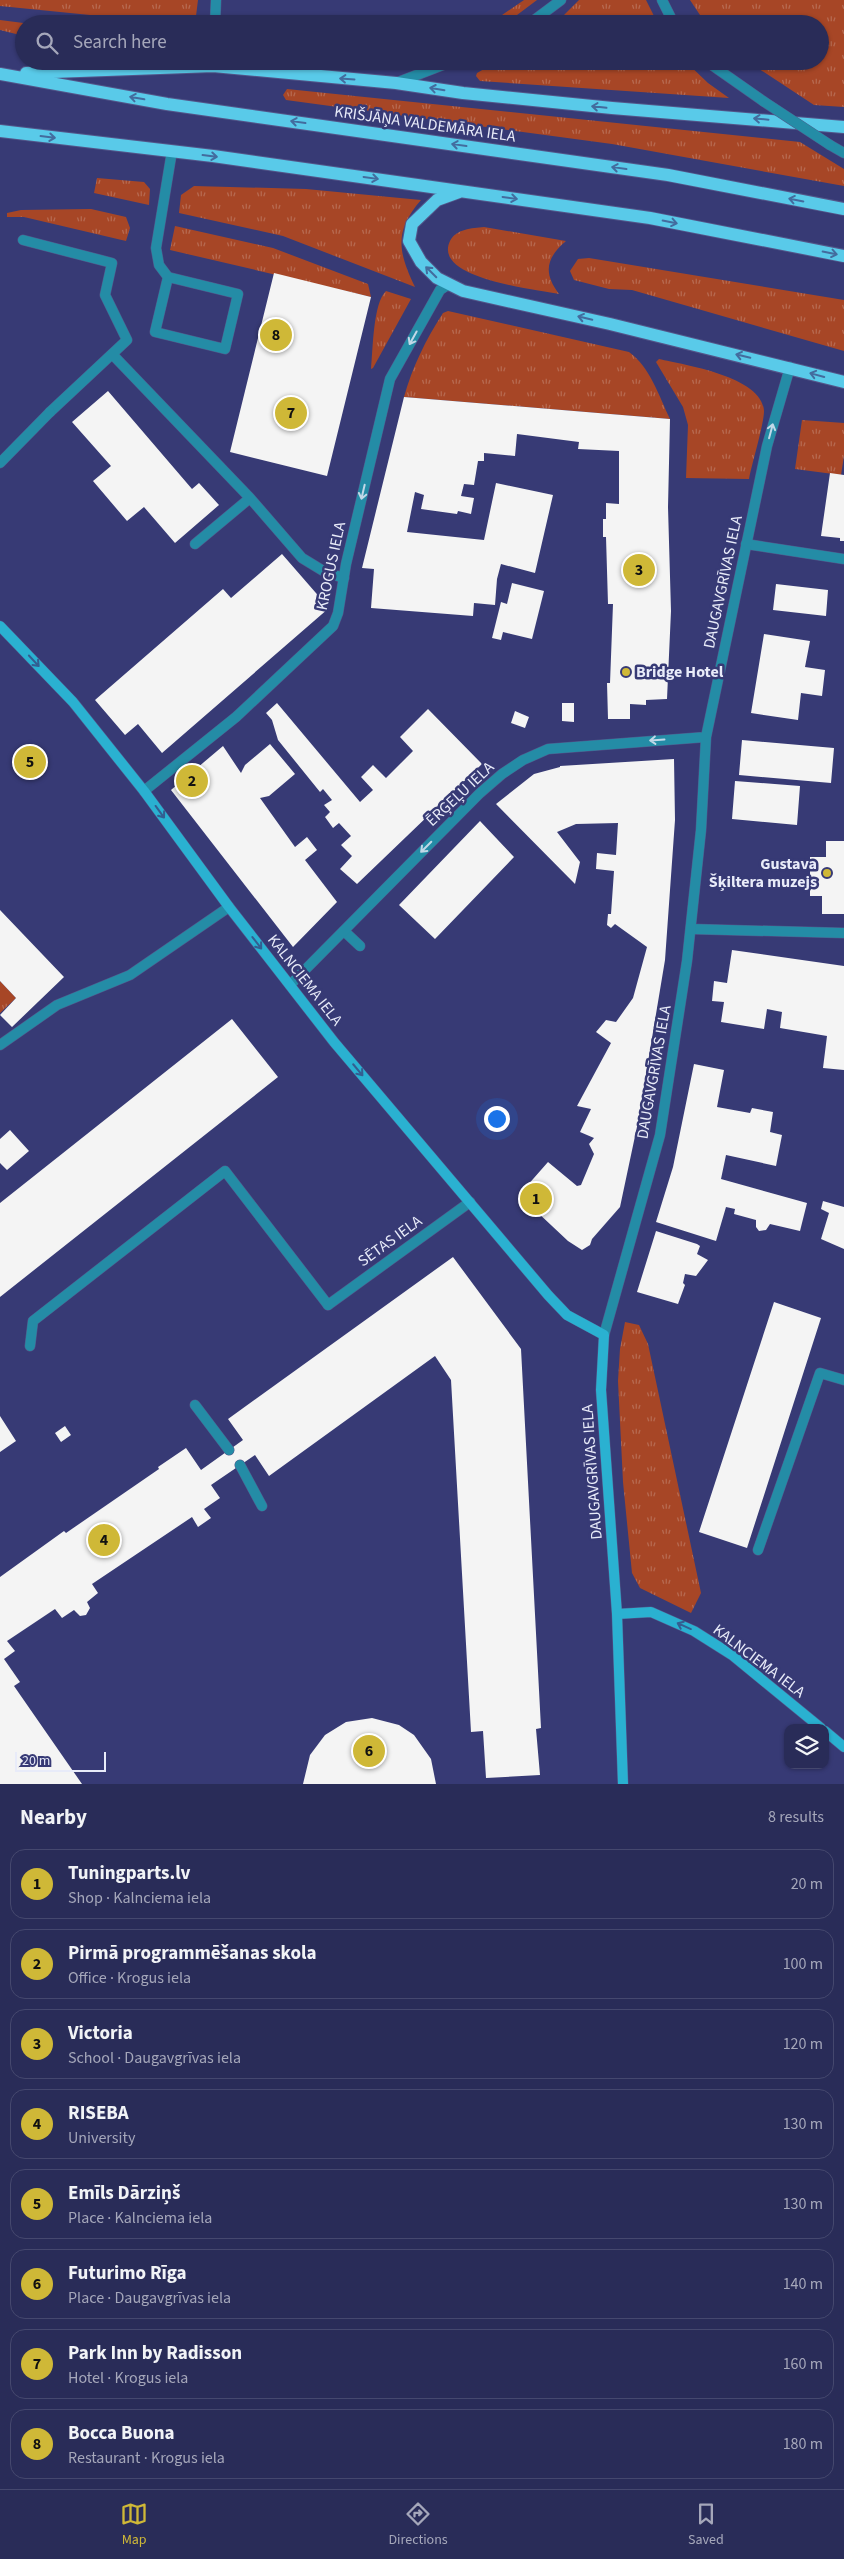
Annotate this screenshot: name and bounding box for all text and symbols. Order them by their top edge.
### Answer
search box [15,15,829,70]
icon: search [33,29,61,57]
text: Search here [73,29,167,56]
one-way arrow [339,75,355,84]
one-way arrow [429,84,445,94]
one-way arrow [129,93,145,103]
street label: KRIŠJĀŅA VALDEMĀRA IELA [333,100,517,148]
one-way arrow [591,102,607,111]
one-way arrow [753,115,769,124]
one-way arrow [290,117,306,127]
one-way arrow [40,132,56,142]
one-way arrow [451,140,467,150]
one-way arrow [202,151,218,161]
one-way arrow [612,163,628,173]
one-way arrow [362,173,378,183]
one-way arrow [501,193,517,203]
one-way arrow [789,195,805,204]
one-way arrow [662,218,678,227]
one-way arrow [822,248,838,258]
one-way arrow [425,266,437,278]
one-way arrow [577,313,593,322]
pin: 8 [260,316,292,354]
one-way arrow [407,331,417,345]
one-way arrow [735,351,751,360]
one-way arrow [809,370,825,379]
pin: 7 [275,394,307,432]
one-way arrow [767,424,776,440]
one-way arrow [358,483,367,499]
street label: DAUGAVGRĪVAS IELA [698,513,748,651]
street label: KROGUS IELA [311,519,351,612]
pin: 3 [623,551,655,589]
one-way arrow [28,655,40,667]
place label: Bridge Hotel [636,661,724,683]
marker: Bridge Hotel [620,666,632,678]
one-way arrow [649,735,665,745]
pin: 5 [14,743,46,781]
street label: ĒRĢEĻU IELA [421,756,499,831]
pin: 2 [176,762,208,800]
one-way arrow [155,805,165,819]
one-way arrow [420,841,432,853]
place label: Gustava Šķiltera muzejs [709,853,817,893]
marker: Gustava Šķiltera muzejs [821,867,833,879]
street label: KALNCIEMA IELA [262,930,348,1030]
one-way arrow [251,936,262,949]
street label: DAUGAVGRĪVAS IELA [631,1003,677,1141]
one-way arrow [352,1063,363,1076]
your location [484,1106,510,1132]
pin: 1 [520,1180,552,1218]
street label: SĒTAS IELA [353,1210,427,1272]
street label: DAUGAVGRĪVAS IELA [576,1403,608,1540]
pin: 4 [88,1521,120,1559]
street label: KALNCIEMA IELA [708,1619,810,1703]
one-way arrow [677,1621,692,1631]
map controls [784,1724,829,1769]
button: layers [784,1724,829,1769]
pin: 6 [353,1732,385,1770]
scale bar [15,1749,106,1772]
text: 20 m [22,1751,50,1771]
text: Nearby [20,1802,87,1832]
text: 8 results [768,1806,824,1828]
text: Tuningparts.lv [68,1860,191,1887]
text: 1 [33,1873,41,1895]
text: 20 m [791,1873,823,1895]
text: Shop · Kalnciema iela [68,1887,211,1909]
text: Pirmā programmēšanas skola [68,1940,316,1967]
text: 2 [33,1953,41,1975]
text: 100 m [783,1953,823,1975]
text: Office · Krogus iela [68,1967,191,1989]
text: Victoria [68,2020,133,2047]
text: 3 [33,2033,41,2055]
text: 120 m [783,2033,823,2055]
text: School · Daugavgrīvas iela [68,2047,241,2069]
text: RISEBA [68,2100,129,2127]
text: 4 [33,2113,41,2135]
text: 130 m [783,2113,823,2135]
text: University [68,2127,135,2149]
text: Emīls Dārziņš [68,2180,180,2207]
text: 5 [33,2193,41,2215]
text: 130 m [783,2193,823,2215]
text: Place · Kalnciema iela [68,2207,212,2229]
text: Futurimo Rīga [68,2260,187,2287]
text: 6 [33,2273,41,2295]
text: 140 m [783,2273,823,2295]
text: Place · Daugavgrīvas iela [68,2287,231,2309]
text: Park Inn by Radisson [68,2340,242,2367]
text: 7 [33,2353,41,2375]
text: 160 m [783,2353,823,2375]
text: Hotel · Krogus iela [68,2367,188,2389]
text: Bocca Buona [68,2420,175,2447]
text: 8 [33,2433,41,2455]
text: 180 m [783,2433,823,2455]
text: Restaurant · Krogus iela [68,2447,225,2469]
tab: Map [120,2500,148,2550]
tab: Directions [388,2500,448,2550]
tab: Saved [688,2500,724,2550]

